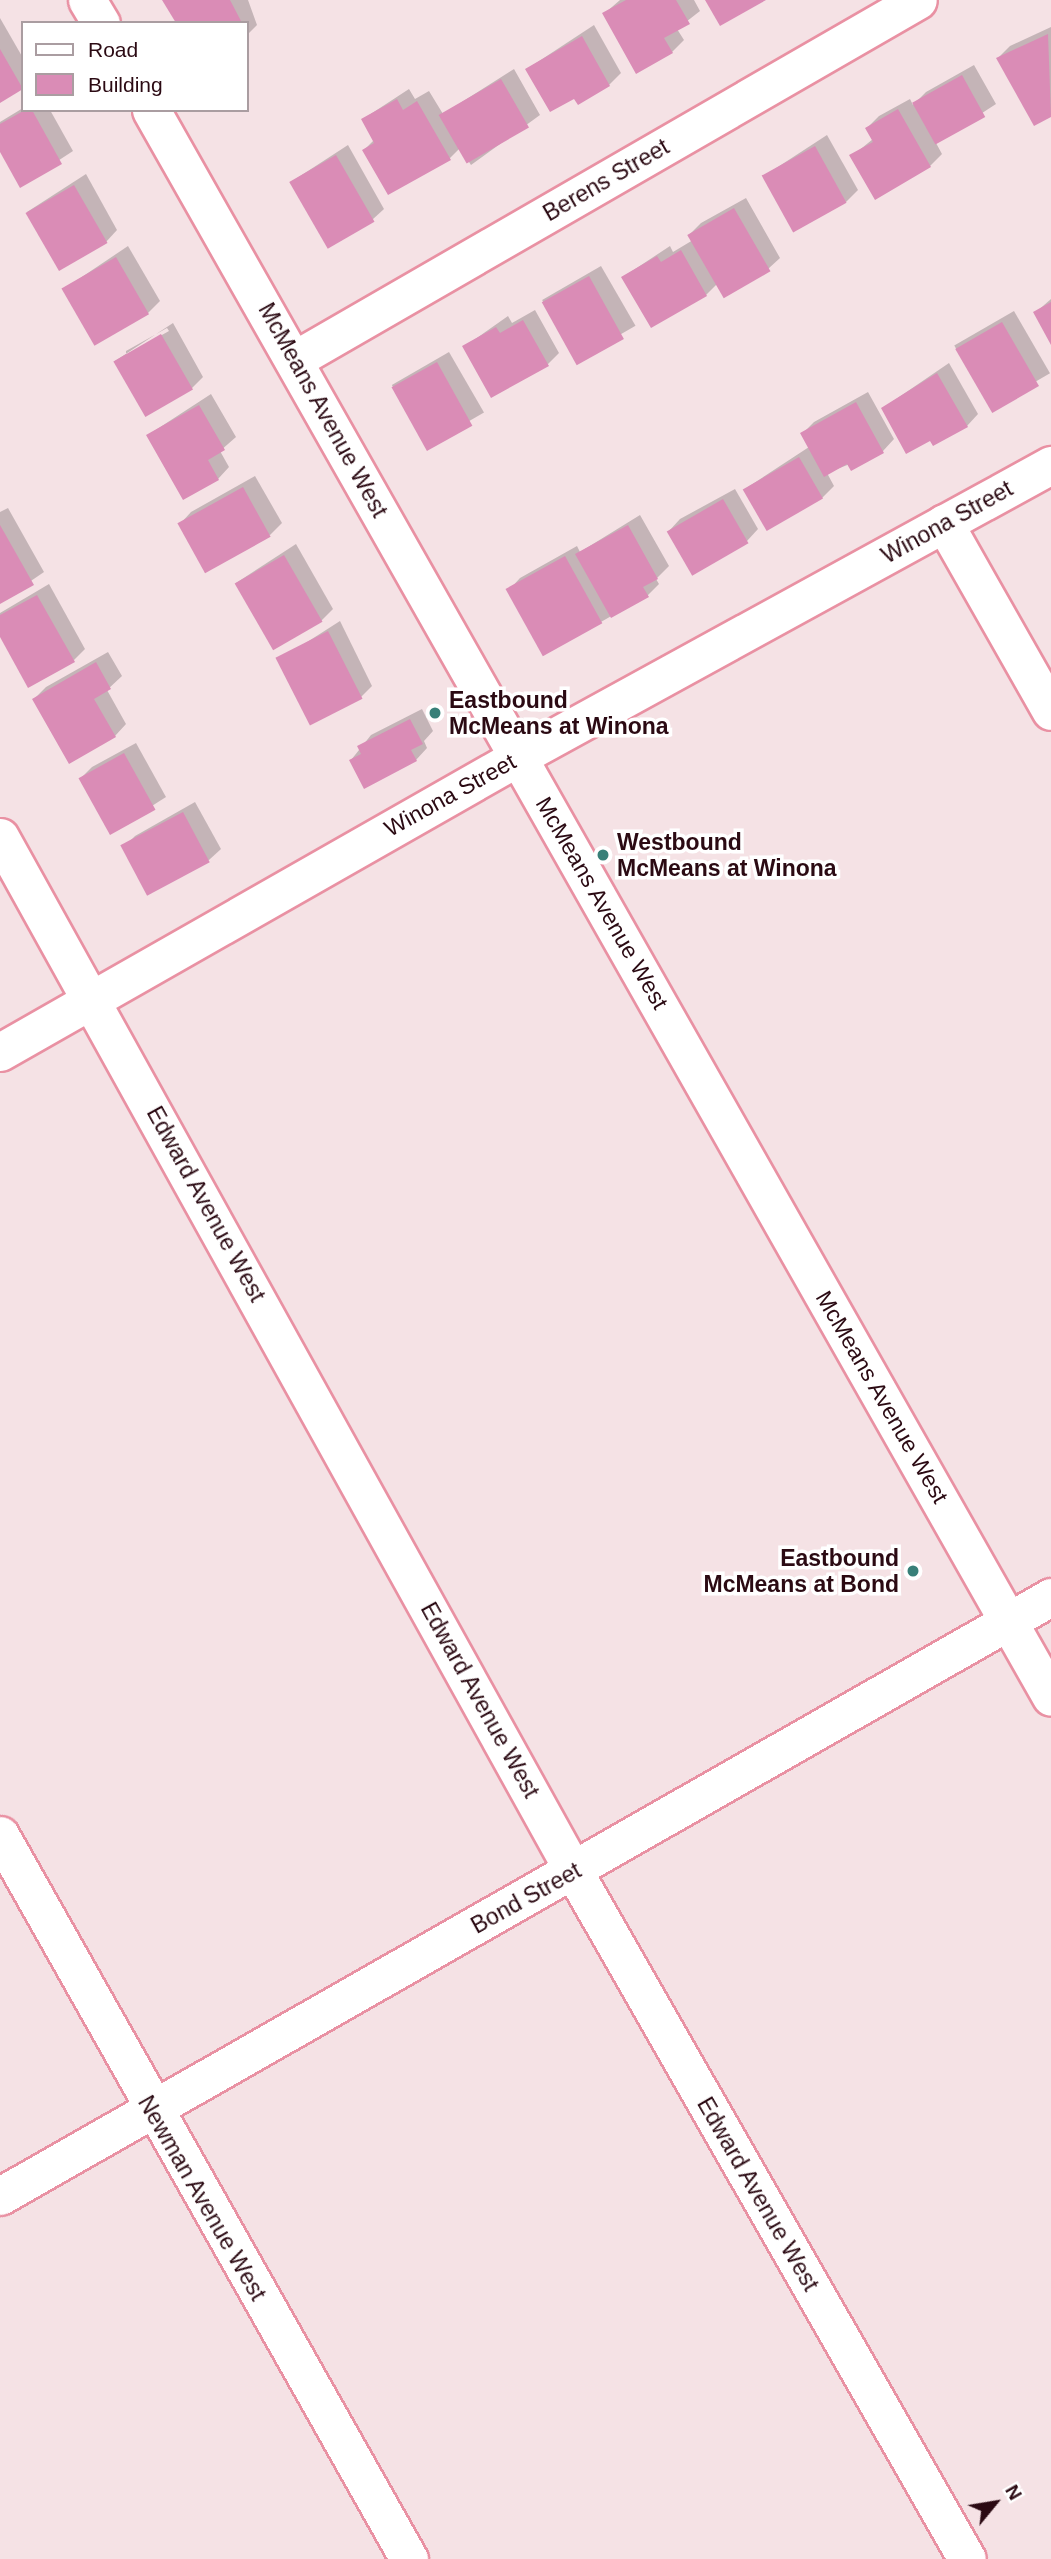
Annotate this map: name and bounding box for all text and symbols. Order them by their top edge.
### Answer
legend [21,21,248,112]
text: Road [88,38,138,61]
text: Building [88,73,163,96]
street label: Berens Street [538,133,674,227]
street label: McMeans Avenue West [252,297,394,523]
street label: Winona Street [877,475,1017,569]
place label: Eastbound McMeans at Winona [449,686,669,740]
marker: Eastbound McMeans at Winona [427,705,443,721]
street label: Winona Street [380,748,520,842]
street label: McMeans Avenue West [530,791,674,1015]
place label: Westbound McMeans at Winona [617,828,837,882]
marker: Westbound McMeans at Winona [595,847,611,863]
street label: Edward Avenue West [141,1101,271,1307]
street label: McMeans Avenue West [810,1285,954,1509]
place label: Eastbound McMeans at Bond [703,1544,899,1598]
marker: Eastbound McMeans at Bond [905,1563,921,1579]
street label: Edward Avenue West [415,1597,545,1803]
street label: Bond Street [466,1856,586,1940]
street label: Newman Avenue West [132,2090,272,2306]
street label: Edward Avenue West [691,2092,825,2296]
north arrow [960,2468,1030,2538]
text: N [1001,2481,1026,2503]

